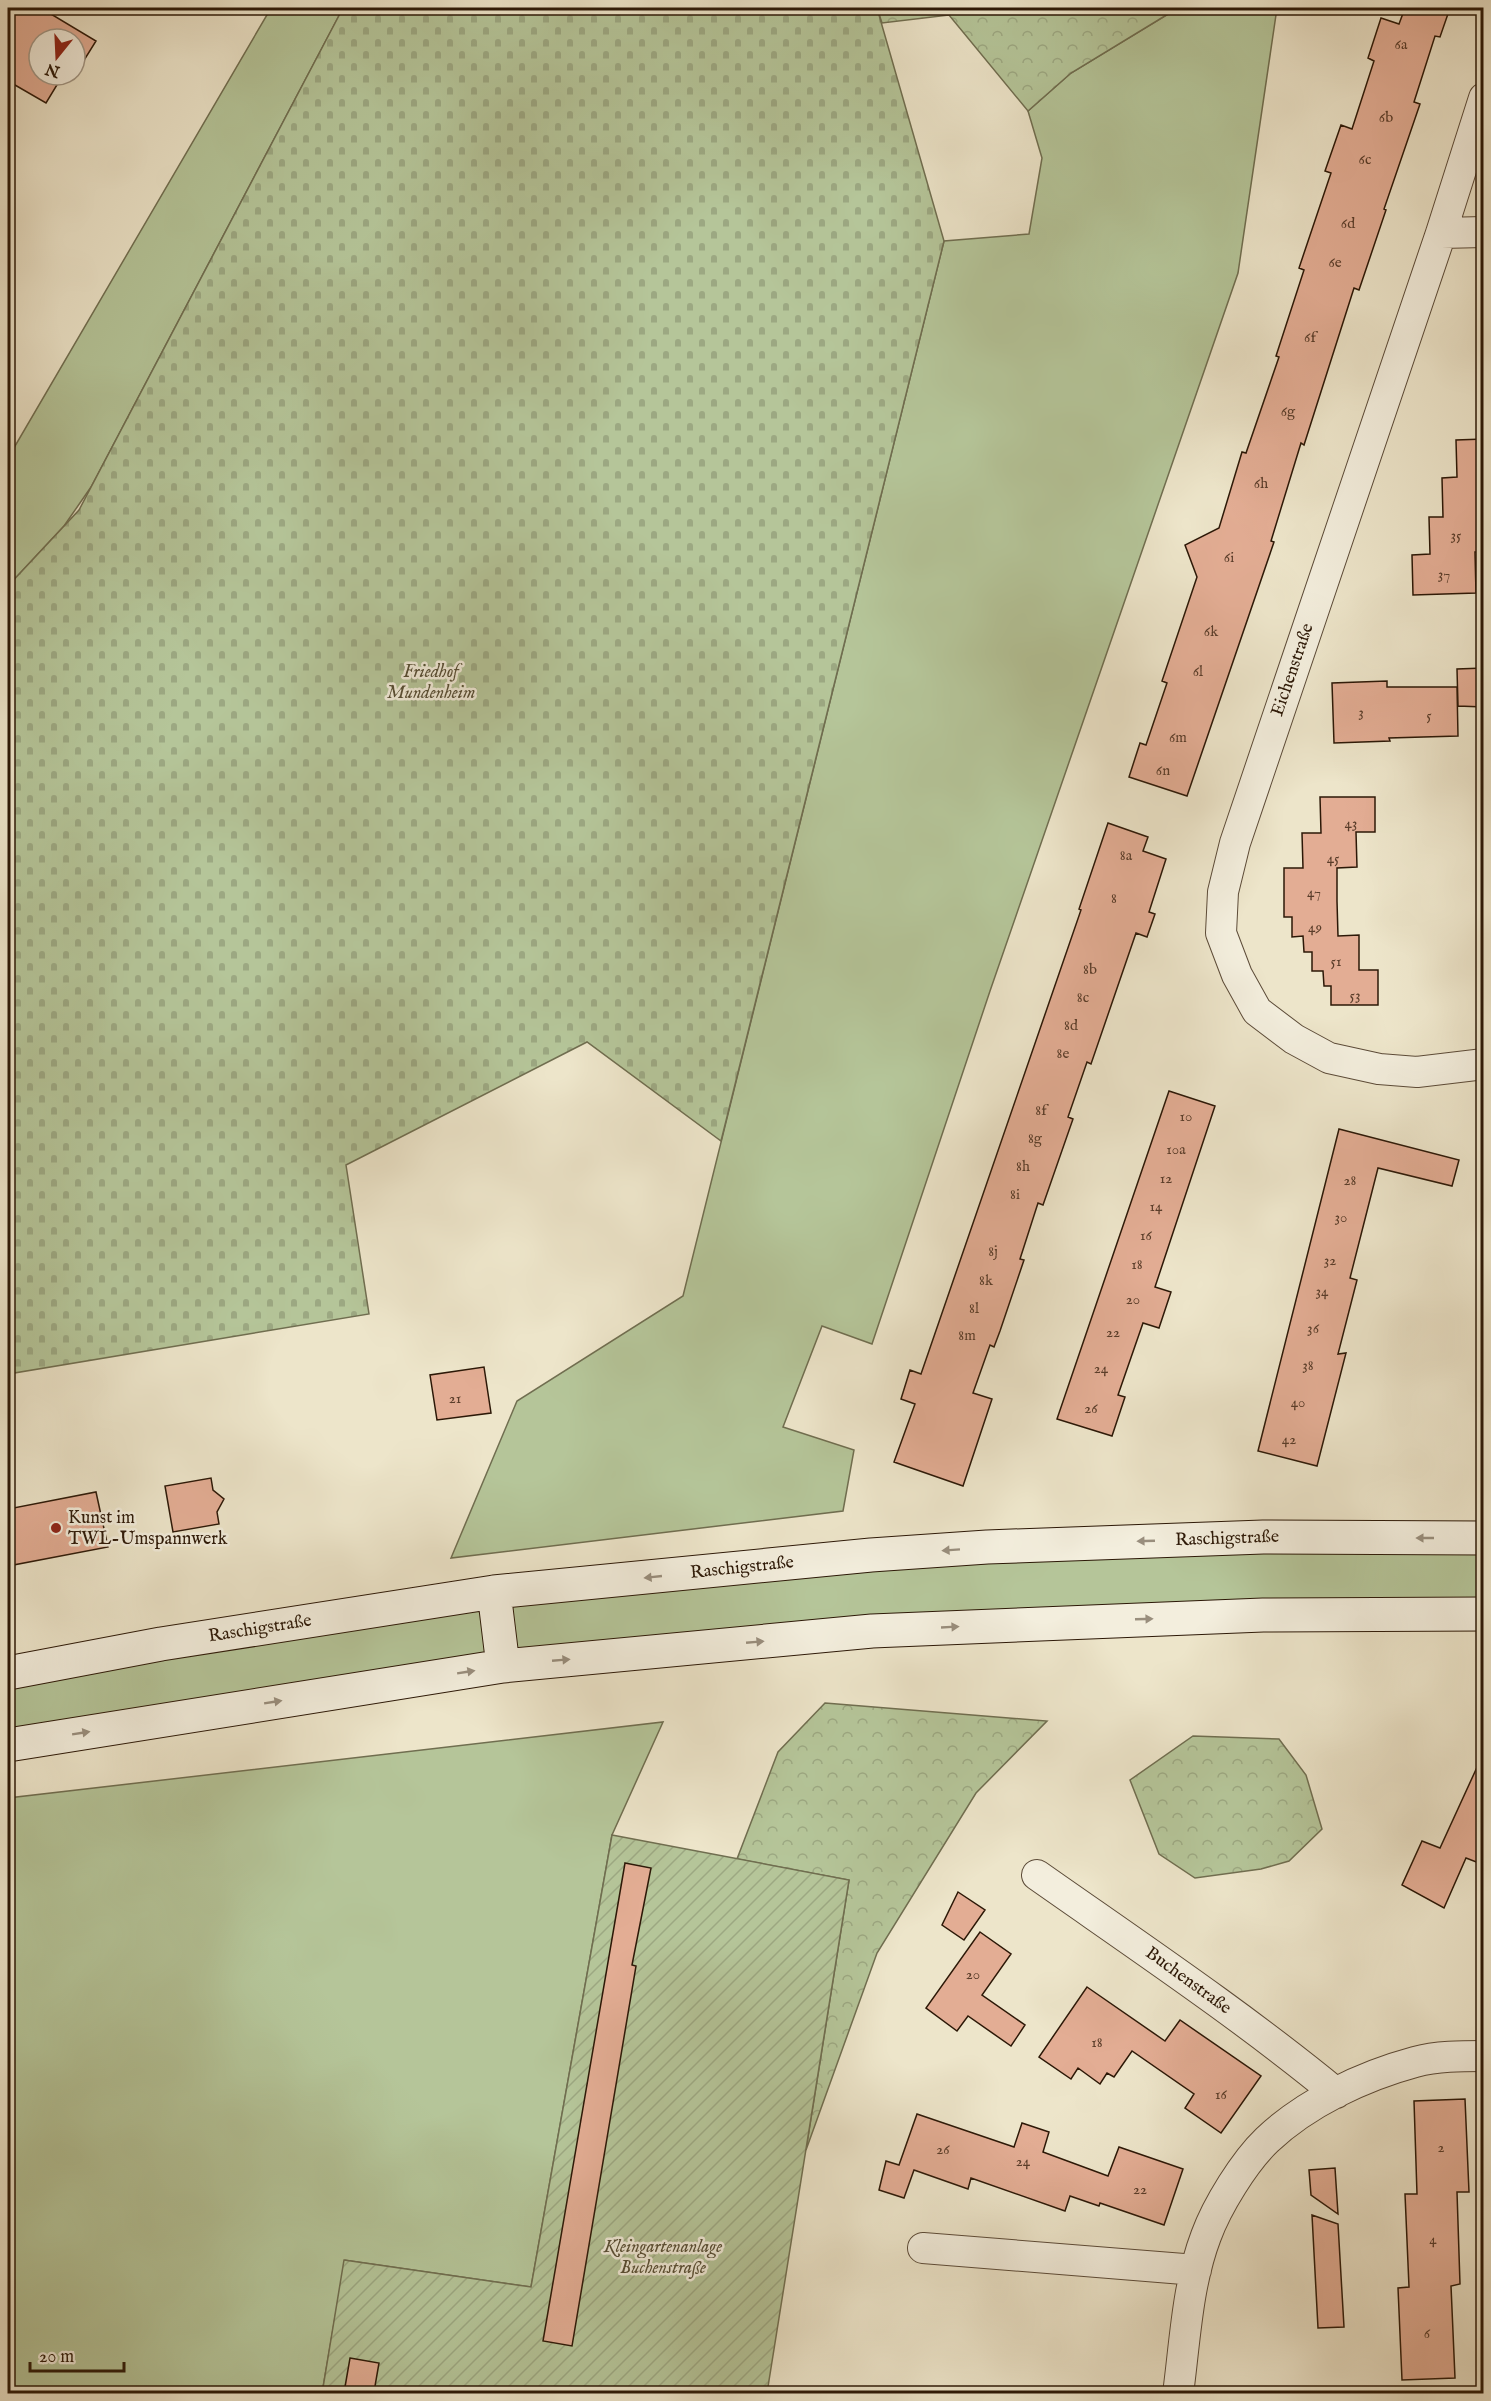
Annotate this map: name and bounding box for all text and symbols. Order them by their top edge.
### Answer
north arrow [27,27,87,87]
house number: 6a [1395,35,1408,54]
text: N [43,58,64,81]
house number: 6b [1379,108,1393,127]
house number: 6c [1359,150,1371,169]
house number: 6d [1341,214,1356,233]
house number: 6e [1328,253,1342,272]
house number: 6f [1304,328,1318,347]
house number: 6g [1281,402,1296,421]
house number: 6h [1254,474,1268,493]
house number: 35 [1450,526,1462,545]
house number: 6i [1224,548,1234,567]
house number: 37 [1438,565,1450,584]
street label: Eichenstraße [1266,621,1320,719]
house number: 6k [1204,622,1219,641]
park label: Friedhof Mundenheim [387,661,475,705]
house number: 6l [1193,662,1204,681]
house number: 3 [1358,703,1364,722]
house number: 5 [1426,706,1432,725]
house number: 6m [1169,728,1187,747]
house number: 6n [1156,761,1170,780]
house number: 43 [1345,814,1357,833]
house number: 8a [1120,846,1133,865]
house number: 45 [1327,849,1340,868]
house number: 47 [1307,883,1321,902]
house number: 8 [1111,889,1117,908]
house number: 49 [1308,918,1322,937]
house number: 51 [1330,952,1342,971]
house number: 8b [1083,960,1097,979]
house number: 53 [1349,986,1361,1005]
house number: 8c [1077,988,1089,1007]
house number: 8d [1064,1016,1079,1035]
house number: 8e [1057,1044,1069,1063]
house number: 8f [1035,1101,1049,1120]
house number: 10 [1180,1107,1192,1126]
house number: 8g [1028,1129,1043,1148]
house number: 10a [1166,1140,1186,1159]
house number: 8h [1016,1157,1030,1176]
house number: 12 [1160,1169,1172,1188]
house number: 28 [1344,1171,1357,1190]
house number: 8i [1010,1185,1020,1204]
house number: 14 [1150,1197,1163,1216]
house number: 30 [1335,1208,1347,1227]
house number: 16 [1140,1226,1153,1245]
house number: 8j [988,1242,998,1261]
house number: 32 [1324,1251,1336,1270]
house number: 18 [1131,1255,1143,1274]
house number: 8k [979,1271,994,1290]
house number: 34 [1316,1282,1329,1301]
house number: 20 [1126,1290,1140,1309]
house number: 8l [969,1299,980,1318]
house number: 36 [1307,1319,1320,1338]
house number: 22 [1106,1323,1120,1342]
house number: 8m [958,1326,976,1345]
house number: 38 [1302,1356,1314,1375]
house number: 24 [1094,1359,1109,1378]
house number: 21 [449,1389,461,1408]
house number: 40 [1291,1393,1305,1412]
house number: 26 [1084,1399,1098,1418]
house number: 42 [1282,1430,1296,1449]
place label: Kunst im TWL-Umspannwerk [68,1507,228,1551]
marker: Kunst im TWL-Umspannwerk [49,1521,63,1535]
street label: Raschigstraße [1175,1526,1279,1552]
one-way arrow [1416,1533,1435,1543]
one-way arrow [1137,1537,1156,1546]
one-way arrow [942,1545,961,1554]
street label: Raschigstraße [689,1551,795,1585]
one-way arrow [643,1572,662,1582]
street label: Raschigstraße [207,1610,313,1648]
one-way arrow [1135,1615,1154,1624]
one-way arrow [940,1623,959,1632]
one-way arrow [746,1637,765,1647]
one-way arrow [552,1655,571,1665]
one-way arrow [456,1667,475,1676]
one-way arrow [264,1698,283,1707]
one-way arrow [71,1728,90,1737]
street label: Buchenstraße [1140,1942,1236,2020]
house number: 20 [966,1965,980,1984]
house number: 18 [1091,2033,1103,2052]
house number: 16 [1215,2085,1228,2104]
house number: 2 [1437,2138,1445,2157]
house number: 26 [936,2140,950,2159]
house number: 24 [1016,2152,1031,2171]
house number: 22 [1133,2180,1147,2199]
house number: 4 [1429,2230,1437,2249]
park label: Kleingartenanlage Buchenstraße [603,2236,722,2280]
house number: 6 [1424,2324,1431,2343]
scale bar [30,2335,124,2373]
text: 20 m [39,2346,74,2369]

